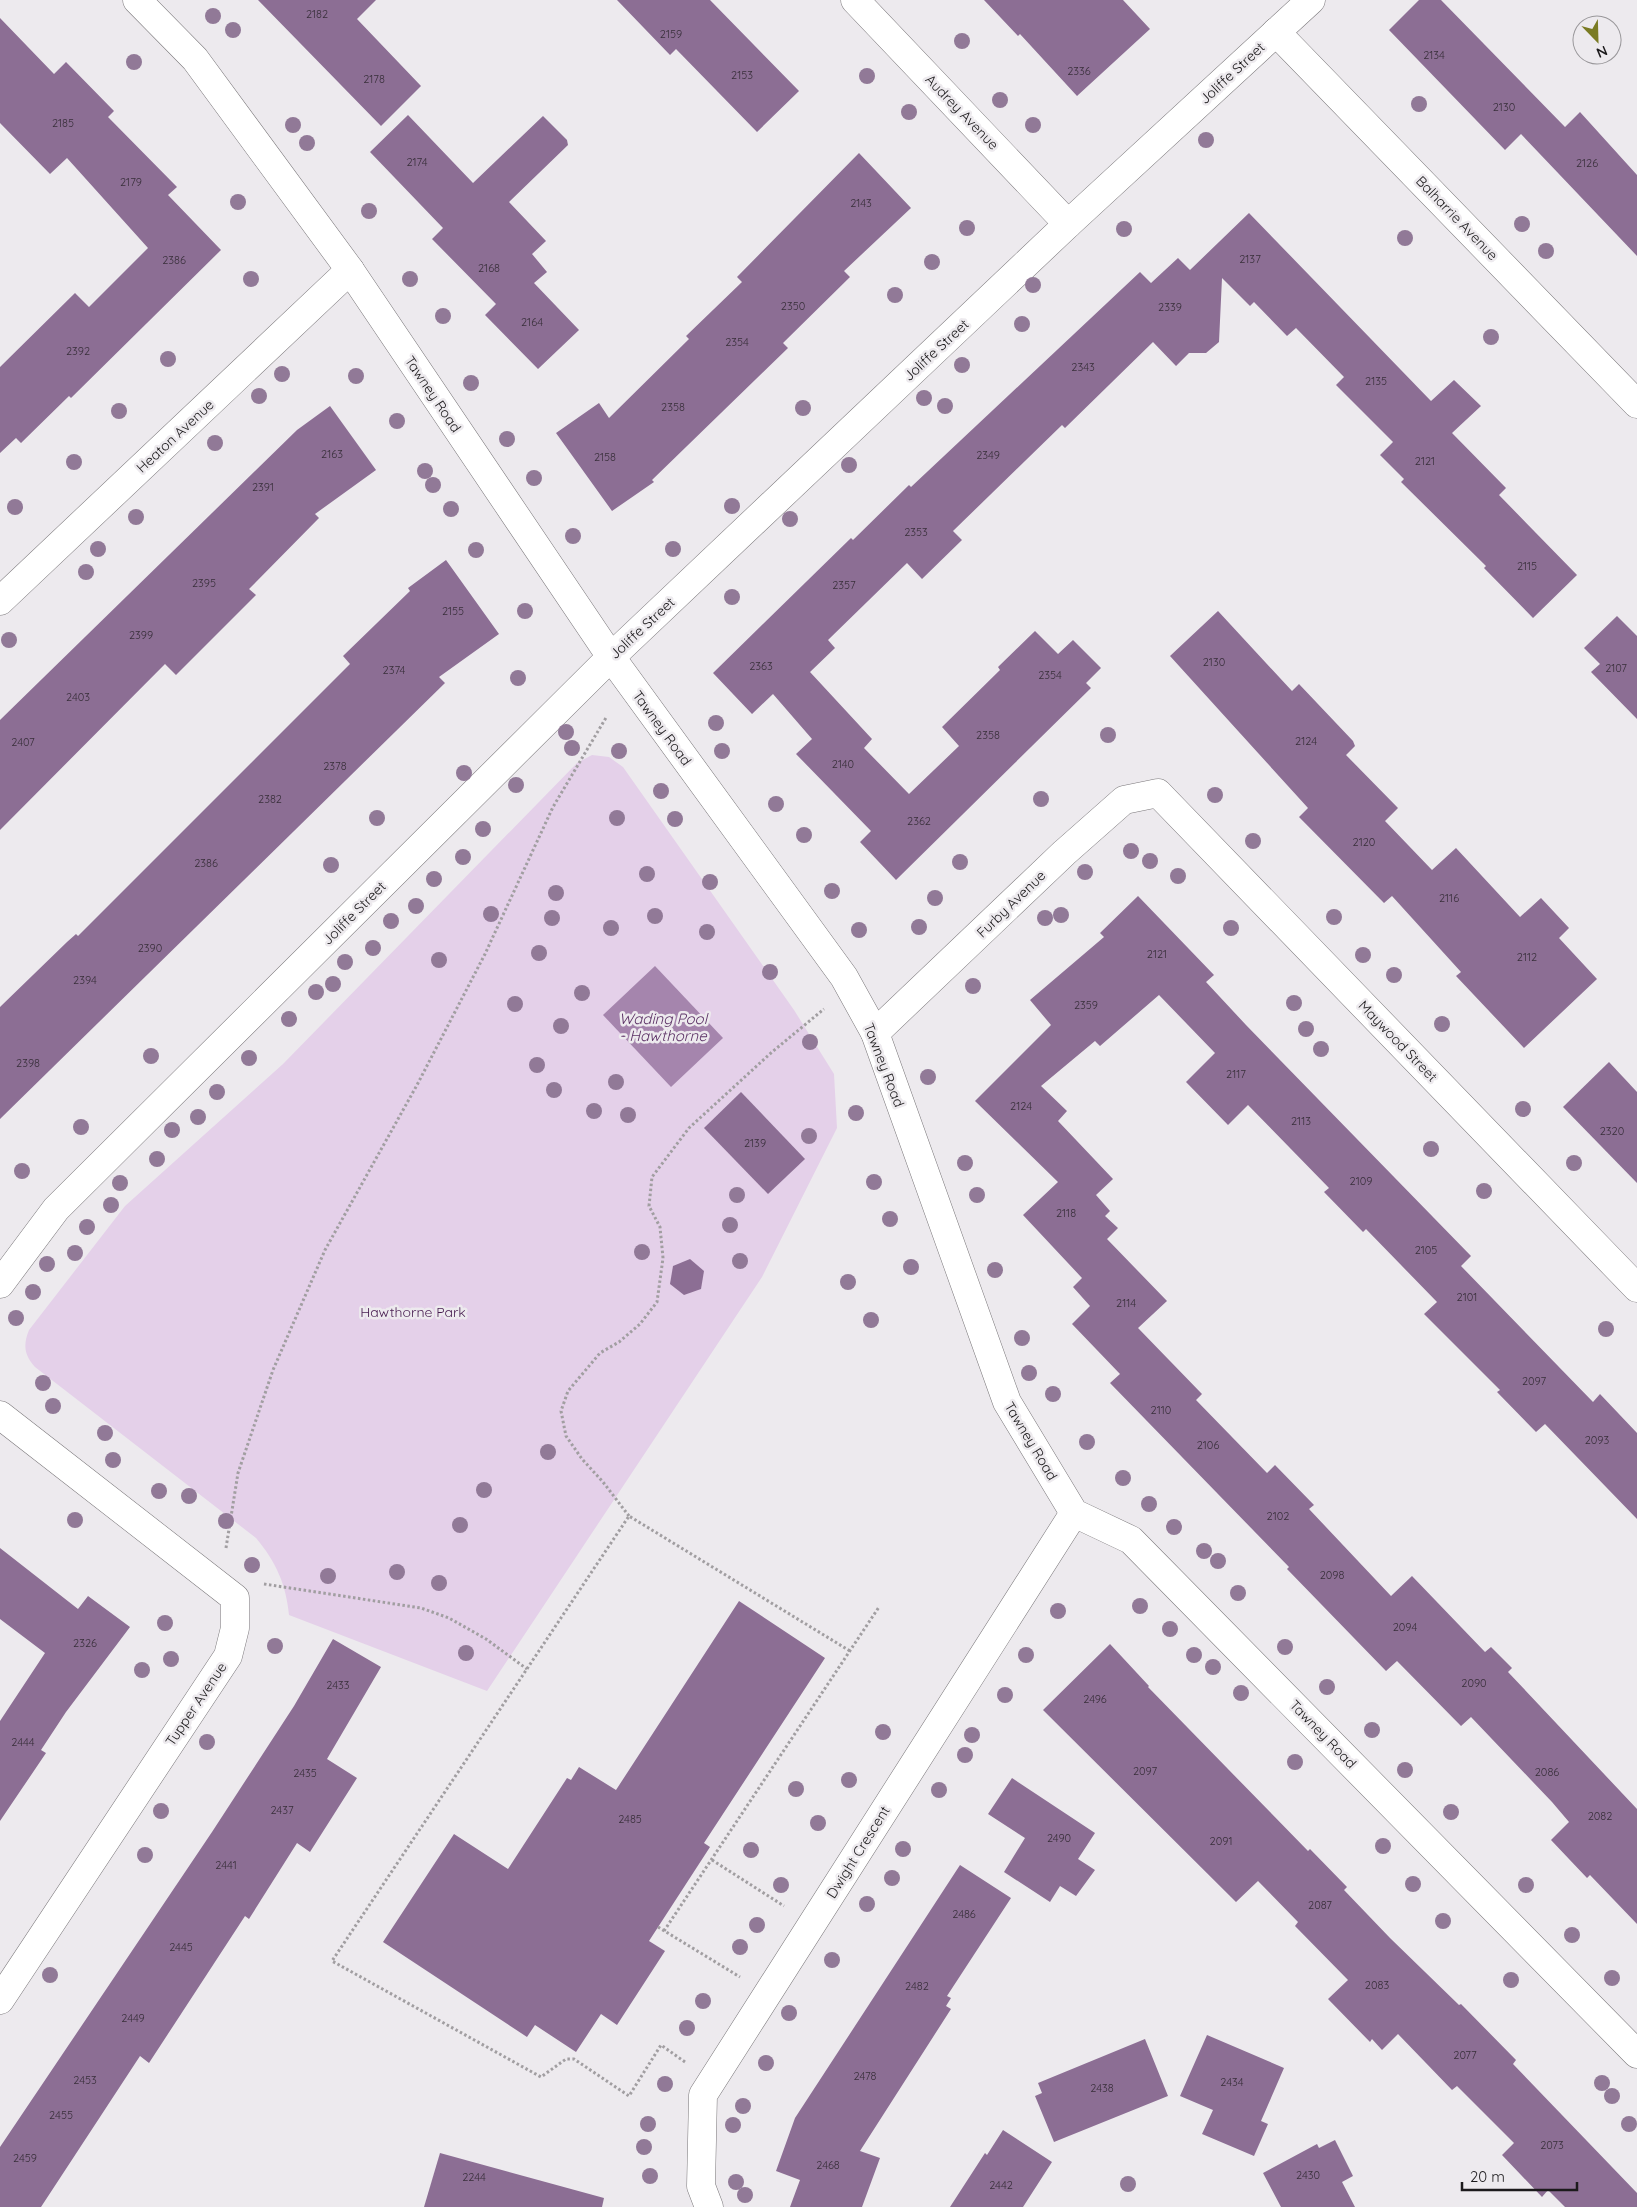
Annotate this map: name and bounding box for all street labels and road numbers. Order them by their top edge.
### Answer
street label: Joliffe Street [1196,38,1269,108]
street label: Audrey Avenue [922,71,1003,154]
street label: Balharrie Avenue [1412,172,1502,264]
street label: Joliffe Street [900,315,973,385]
street label: Tawney Road [401,352,465,436]
street label: Heaton Avenue [132,395,218,477]
street label: Joliffe Street [606,593,679,663]
street label: Tawney Road [629,687,695,769]
street label: Furby Avenue [973,866,1049,941]
street label: Joliffe Street [318,877,390,949]
street label: Maywood Street [1355,997,1441,1086]
street label: Tawney Road [860,1020,908,1110]
street label: Tawney Road [1001,1398,1061,1484]
street label: Tupper Avenue [161,1659,231,1749]
street label: Tawney Road [1286,1696,1360,1772]
street label: Dwight Crescent [822,1802,894,1902]

